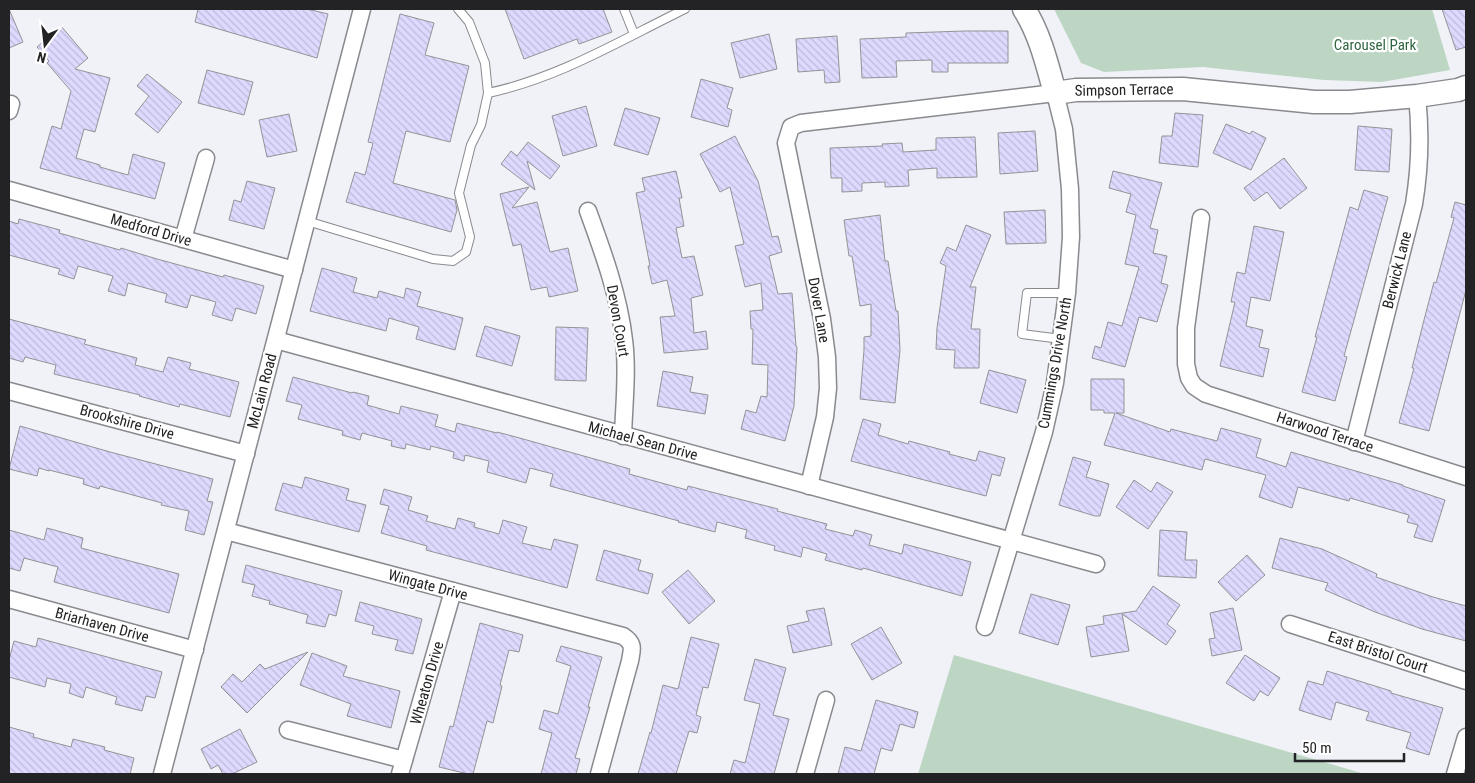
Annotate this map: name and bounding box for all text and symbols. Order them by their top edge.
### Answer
north arrow [20,20,70,70]
park label: Carousel Park [1334,36,1416,54]
text: N [35,49,48,66]
street label: Simpson Terrace [1074,80,1174,100]
street label: Medford Drive [108,210,194,250]
street label: Berwick Lane [1379,230,1415,310]
street label: Dover Lane [804,276,834,344]
street label: Devon Court [603,284,633,358]
street label: Cummings Drive North [1035,296,1075,430]
street label: McLain Road [243,352,281,430]
street label: Brookshire Drive [78,401,176,443]
street label: Harwood Terrace [1274,408,1376,456]
street label: Michael Sean Drive [586,418,700,464]
street label: Wingate Drive [386,566,470,604]
street label: Briarhaven Drive [53,604,151,646]
street label: East Bristol Court [1326,627,1430,677]
street label: Wheaton Drive [407,640,447,726]
scale bar [1295,730,1404,762]
text: 50 m [1302,739,1332,757]

